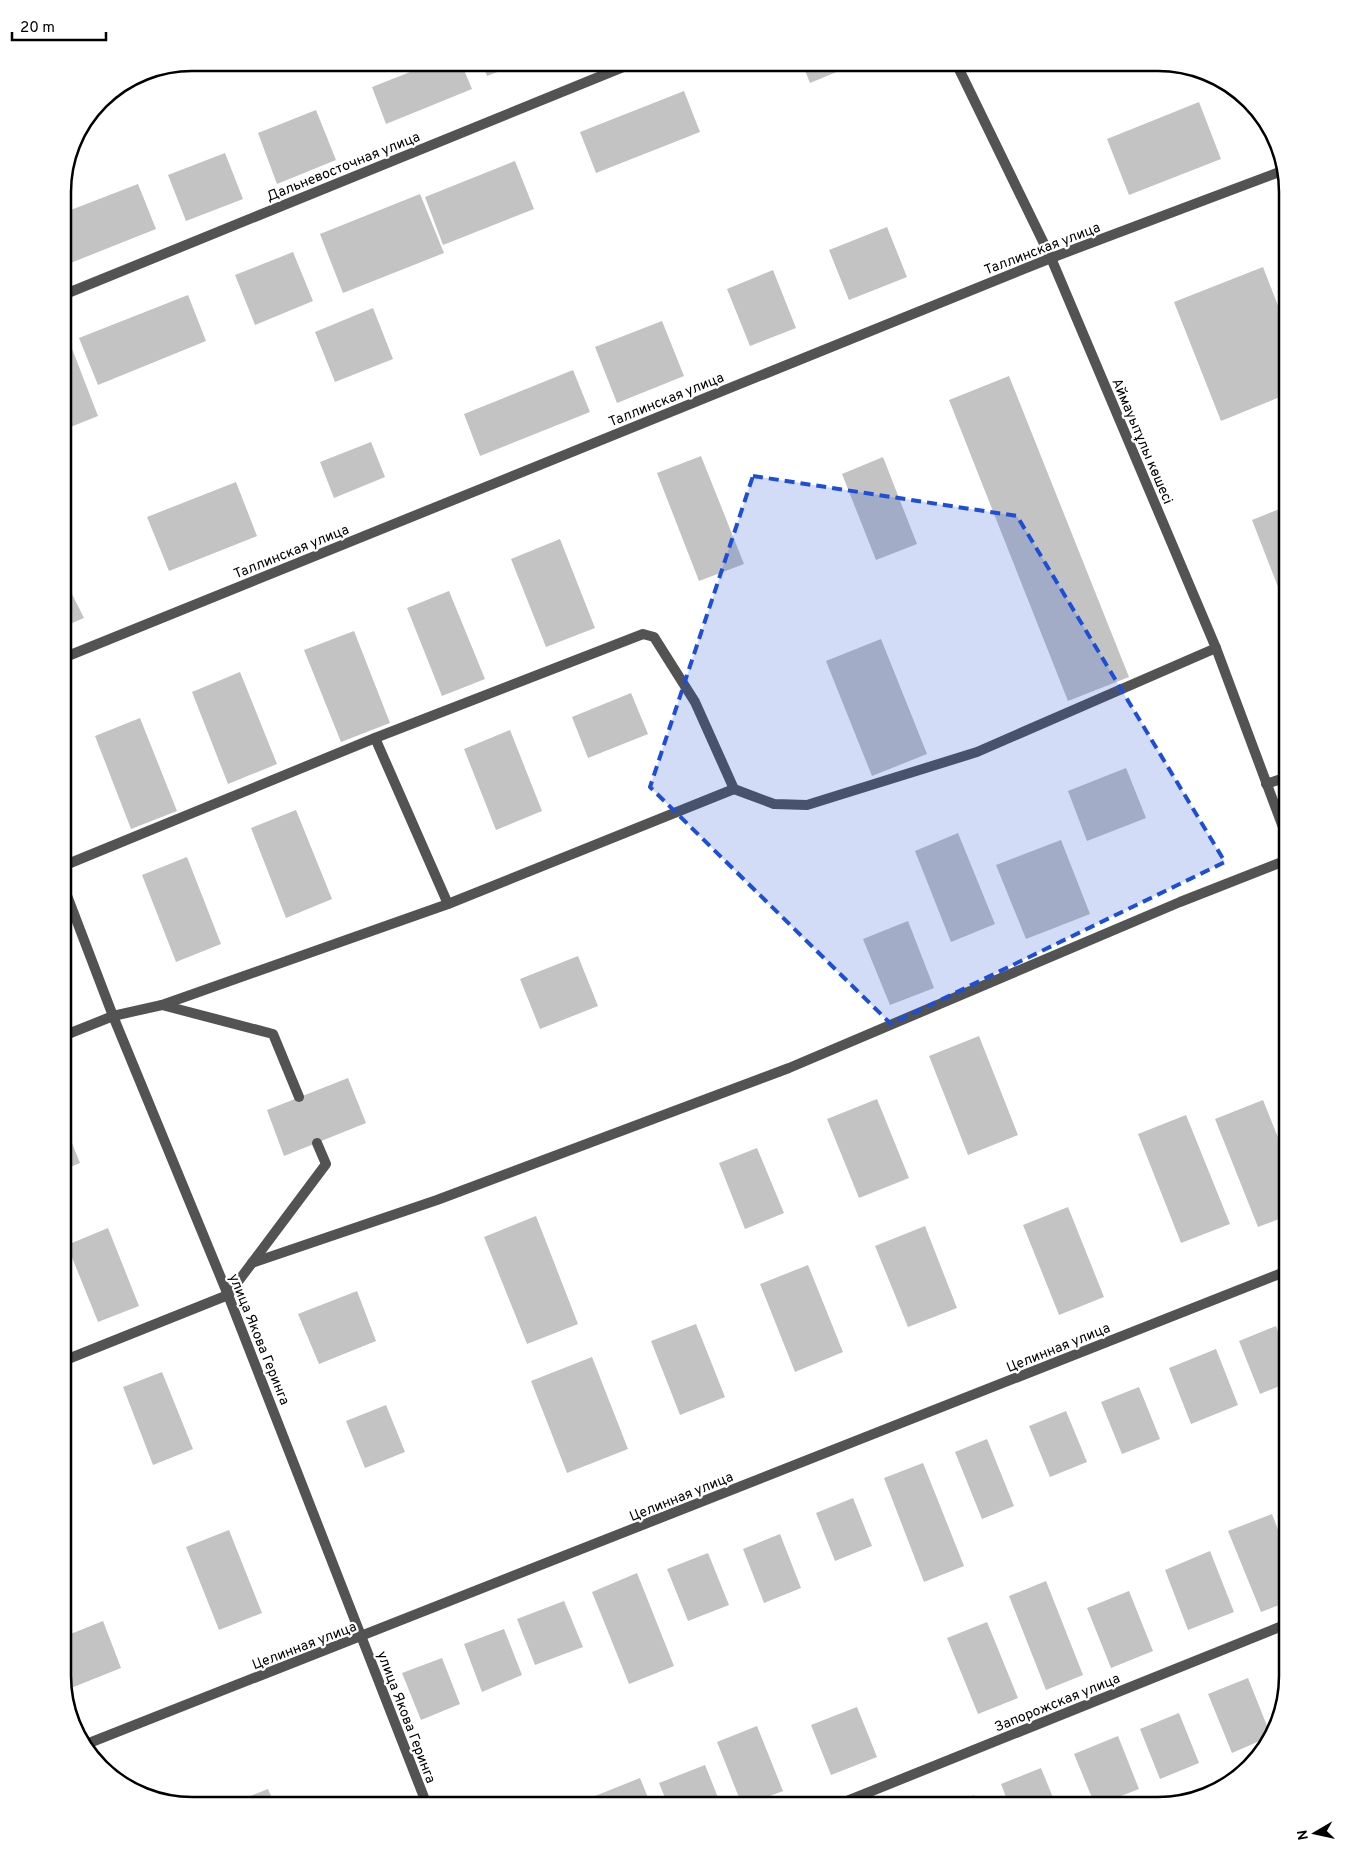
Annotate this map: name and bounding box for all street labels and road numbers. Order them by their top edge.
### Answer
street label: Дальневосточная улица [264,129,423,206]
street label: Таллинская улица [982,219,1103,279]
street label: Таллинская улица [607,370,727,431]
street label: Аймауытұлы көшесі [1107,376,1176,507]
street label: Таллинская улица [232,522,352,583]
street label: улица Якова Геринга [224,1271,293,1408]
street label: Целинная улица [1004,1320,1113,1377]
street label: Целинная улица [627,1469,736,1526]
street label: Целинная улица [250,1619,359,1674]
street label: улица Якова Геринга [373,1649,439,1786]
street label: Запорожская улица [992,1670,1123,1736]

